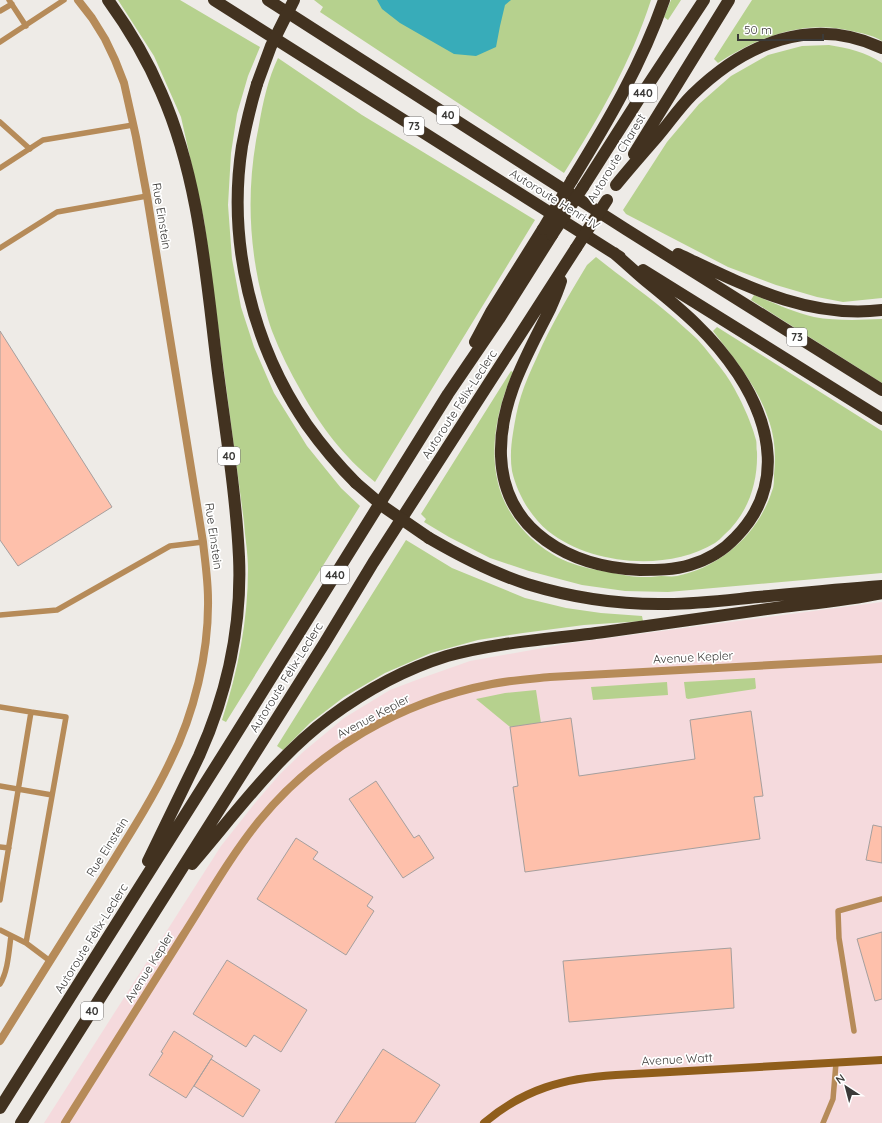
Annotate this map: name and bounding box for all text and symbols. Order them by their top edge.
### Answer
scale bar [738,16,823,42]
text: 50 m [744,22,772,37]
road number: 440 [629,84,657,102]
road number: 40 [437,106,459,124]
street label: Autoroute Charest [584,111,648,205]
road number: 73 [404,117,424,135]
street label: Autoroute Henri-IV [507,165,603,233]
street label: Rue Einstein [149,182,175,250]
road number: 73 [787,328,807,346]
street label: Autoroute Félix-Leclerc [418,347,500,461]
road number: 40 [218,447,240,465]
street label: Rue Einstein [202,502,226,570]
road number: 440 [321,566,349,584]
street label: Autoroute Félix-Leclerc [246,619,326,735]
street label: Avenue Kepler [653,647,734,667]
street label: Avenue Kepler [334,690,412,741]
street label: Rue Einstein [83,815,131,879]
street label: Autoroute Félix-Leclerc [51,880,131,996]
street label: Avenue Kepler [121,929,177,1005]
road number: 40 [81,1002,103,1020]
street label: Avenue Watt [641,1050,713,1068]
north arrow [826,1067,866,1107]
text: N [833,1071,848,1087]

